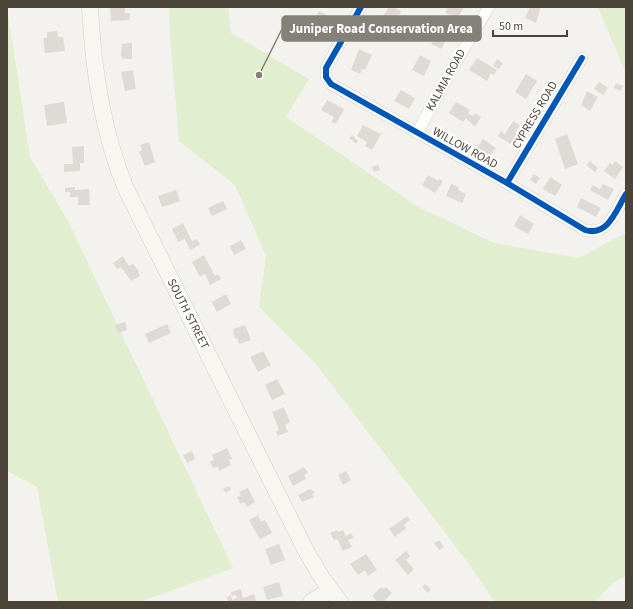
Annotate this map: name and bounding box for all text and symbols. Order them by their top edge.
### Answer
scale bar [493,12,567,38]
callout: Juniper Road Conservation Area [282,16,481,41]
text: 50 m [499,18,523,35]
text: Juniper Road Conservation Area [289,20,473,38]
street label: KALMIA ROAD [422,46,470,114]
street label: CYPRESS ROAD [508,78,562,152]
street label: WILLOW ROAD [429,123,501,173]
street label: SOUTH STREET [163,276,213,353]

